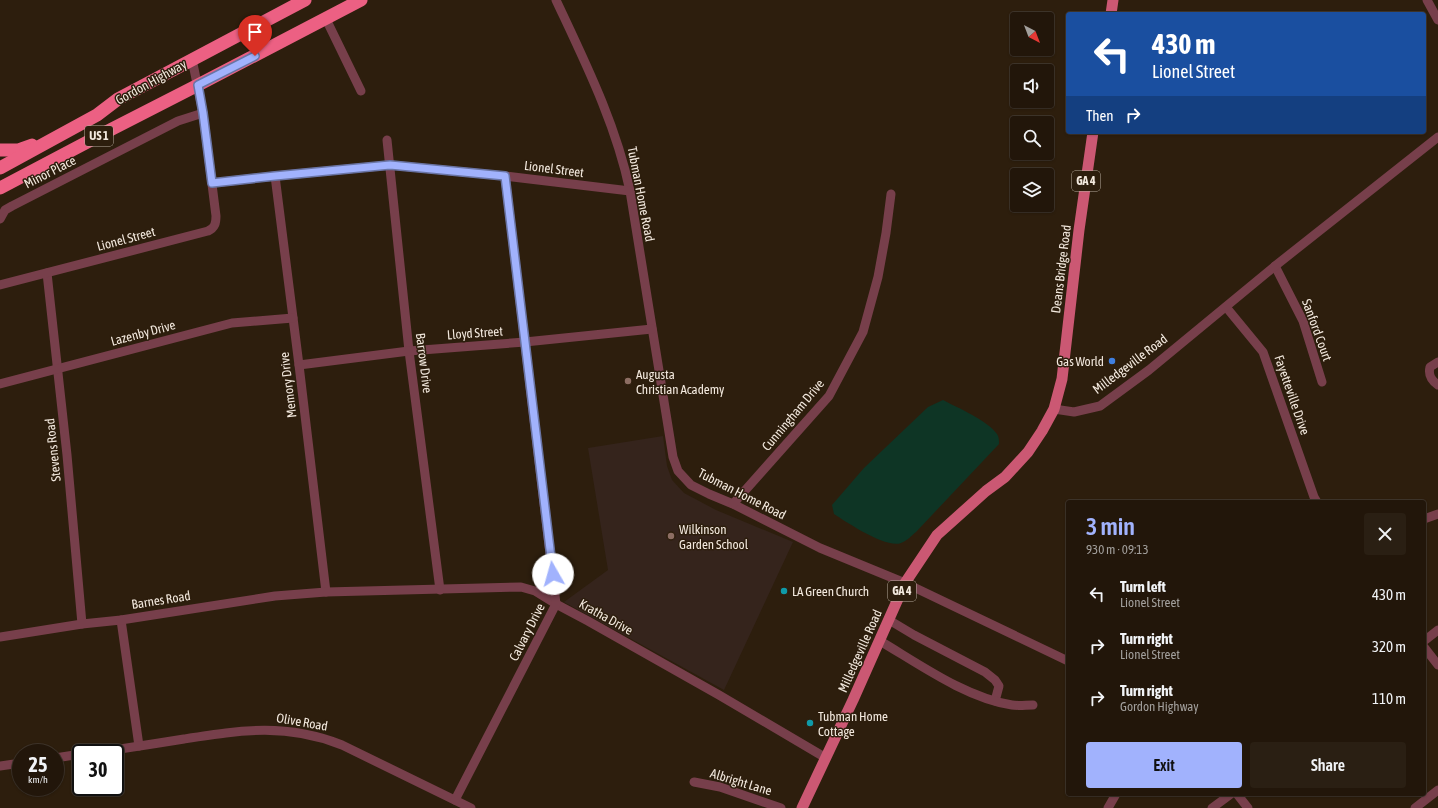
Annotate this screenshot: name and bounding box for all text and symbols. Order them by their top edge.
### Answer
north arrow [1010,12,1054,56]
map controls [1010,12,1054,212]
pin [238,15,272,56]
icon: arrive [244,21,266,43]
icon: left [1086,28,1138,80]
text: 430 m [1152,28,1215,60]
street label: Gordon Highway [113,56,190,108]
text: Lionel Street [1152,61,1235,82]
button: sound [1010,64,1054,108]
icon: right [1122,104,1144,126]
text: Then [1086,107,1114,124]
button: search [1010,116,1054,160]
road number: US 1 [85,126,113,146]
street label: Tubman Home Road [624,145,658,243]
street label: Minor Place [22,152,79,191]
street label: Lionel Street [523,158,585,180]
button: layers [1010,168,1054,212]
road number: GA 4 [1072,171,1100,191]
street label: Lionel Street [95,224,157,254]
street label: Deans Bridge Road [1048,224,1074,314]
street label: Sanford Court [1299,297,1335,363]
street label: Lazenby Drive [109,317,177,349]
street label: Lloyd Street [447,324,504,342]
street label: Milledgeville Road [1090,331,1170,397]
street label: Barrow Drive [413,332,435,394]
street label: Memory Drive [277,351,299,419]
street label: Fayetteville Drive [1271,353,1313,437]
place label: Gas World [1056,354,1104,369]
marker: Gas World [1107,356,1117,366]
place label: Augusta Christian Academy [636,367,725,397]
marker: Augusta Christian Academy [623,376,633,386]
street label: Cunningham Drive [759,376,827,454]
street label: Stevens Road [42,418,64,482]
street label: Tubman Home Road [696,465,788,523]
text: 3 min [1086,513,1135,540]
button: close [1364,513,1406,555]
place label: Wilkinson Garden School [679,522,749,552]
marker: Wilkinson Garden School [666,531,676,541]
text: 930 m · 09:13 [1086,542,1149,557]
position arrow [532,553,574,595]
text: Turn left [1120,578,1166,595]
road number: GA 4 [888,581,916,601]
icon: left [1086,583,1108,605]
place label: LA Green Church [792,584,869,599]
marker: LA Green Church [779,586,789,596]
text: 430 m [1372,586,1406,603]
street label: Barnes Road [130,588,192,612]
text: Lionel Street [1120,595,1180,610]
street label: Kratha Drive [577,596,636,638]
street label: Calvary Drive [506,601,548,663]
street label: Milledgeville Road [835,607,885,695]
text: Turn right [1120,630,1173,647]
icon: right [1086,635,1108,657]
text: 320 m [1372,638,1406,655]
text: Lionel Street [1120,647,1180,662]
text: Turn right [1120,682,1173,699]
icon: right [1086,687,1108,709]
text: 110 m [1372,690,1406,707]
text: Gordon Highway [1120,699,1199,714]
place label: Tubman Home Cottage [818,709,888,739]
street label: Olive Road [275,710,329,734]
marker: Tubman Home Cottage [805,718,815,728]
button: Exit [1086,742,1242,788]
button: Share [1250,742,1406,788]
speed limit sign: 30 [72,744,124,796]
text: 25 [29,753,47,776]
street label: Albright Lane [708,766,774,798]
text: km/h [28,774,48,785]

